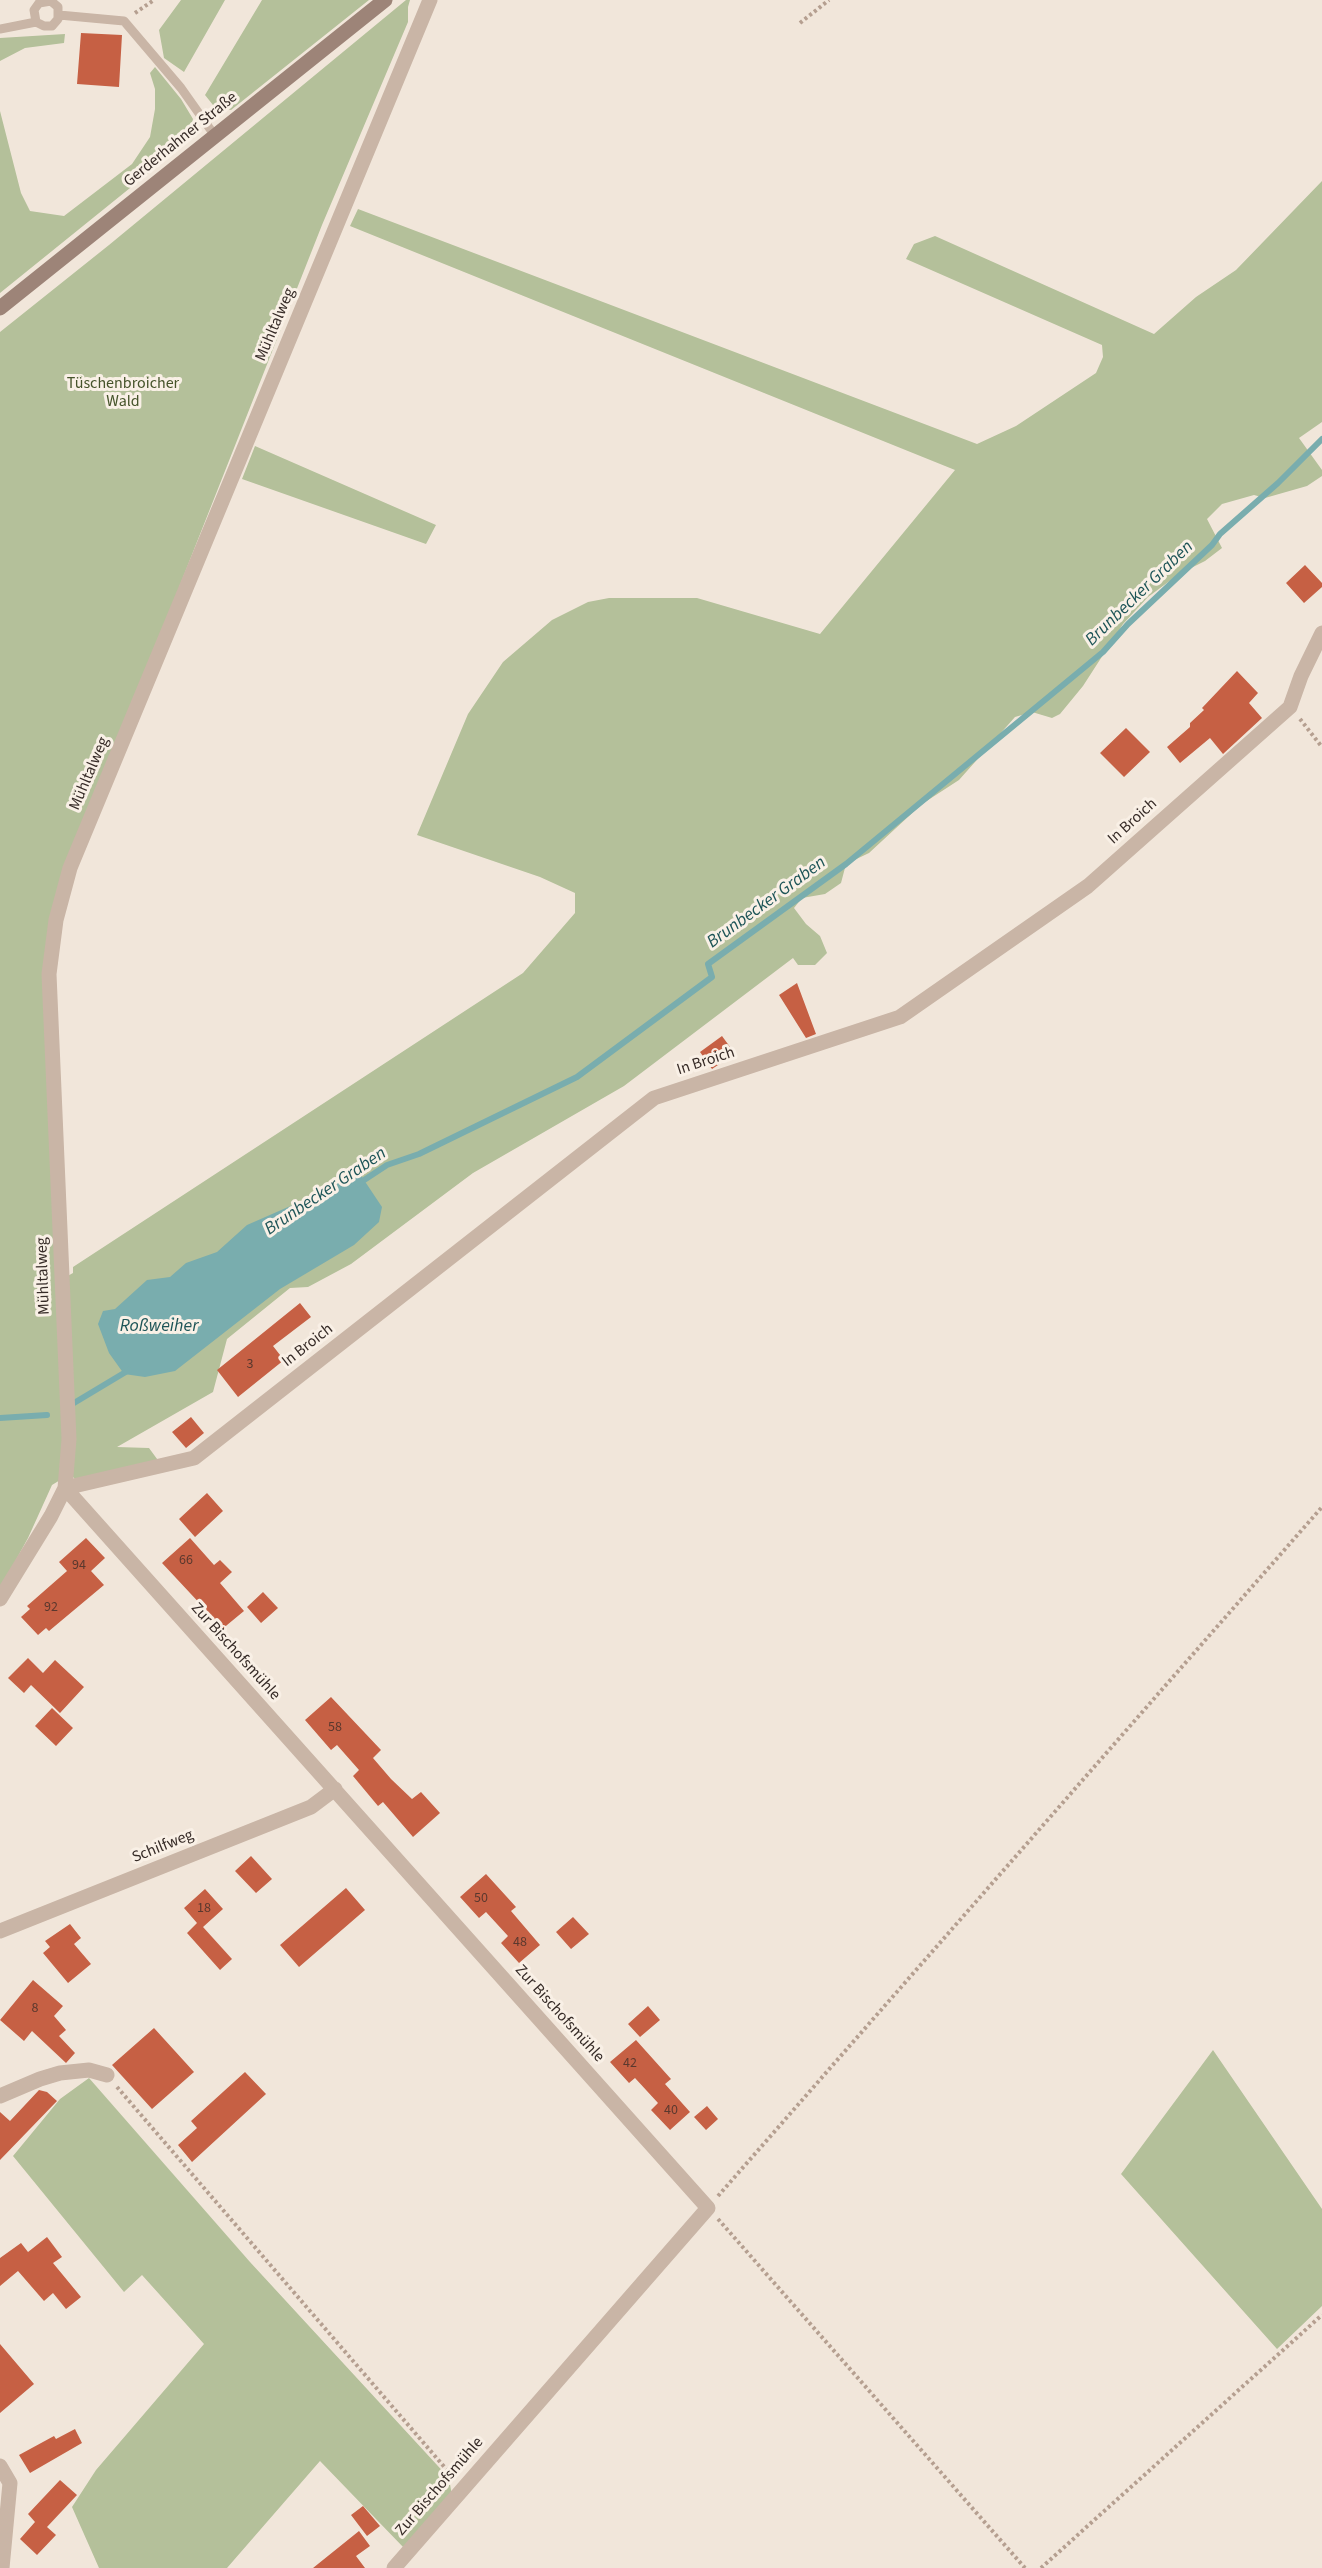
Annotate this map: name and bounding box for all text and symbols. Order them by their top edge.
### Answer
street label: Gerderhahner Straße [120,88,242,192]
street label: Mühltalweg [252,286,300,364]
park label: Tüschenbroicher Wald [67,374,179,412]
water label: Brunbecker Graben [1081,537,1199,651]
street label: Mühltalweg [66,735,114,813]
street label: In Broich [1104,795,1162,849]
water label: Brunbecker Graben [703,853,831,953]
street label: In Broich [675,1044,737,1080]
water label: Brunbecker Graben [261,1143,391,1241]
street label: Mühltalweg [33,1237,55,1315]
water label: Roßweiher [120,1316,198,1338]
street label: In Broich [279,1320,337,1372]
house number: 3 [247,1357,253,1373]
house number: 66 [179,1553,193,1569]
house number: 94 [72,1558,86,1574]
street label: Zur Bischofsmühle [186,1599,284,1705]
house number: 92 [44,1600,58,1616]
house number: 58 [328,1720,342,1736]
street label: Schilfweg [129,1826,197,1868]
house number: 50 [474,1891,488,1907]
house number: 18 [197,1901,211,1917]
house number: 48 [513,1935,527,1951]
street label: Zur Bischofsmühle [510,1961,608,2067]
house number: 8 [32,2001,38,2017]
house number: 42 [623,2056,637,2072]
house number: 40 [664,2103,678,2119]
street label: Zur Bischofsmühle [392,2434,488,2540]

